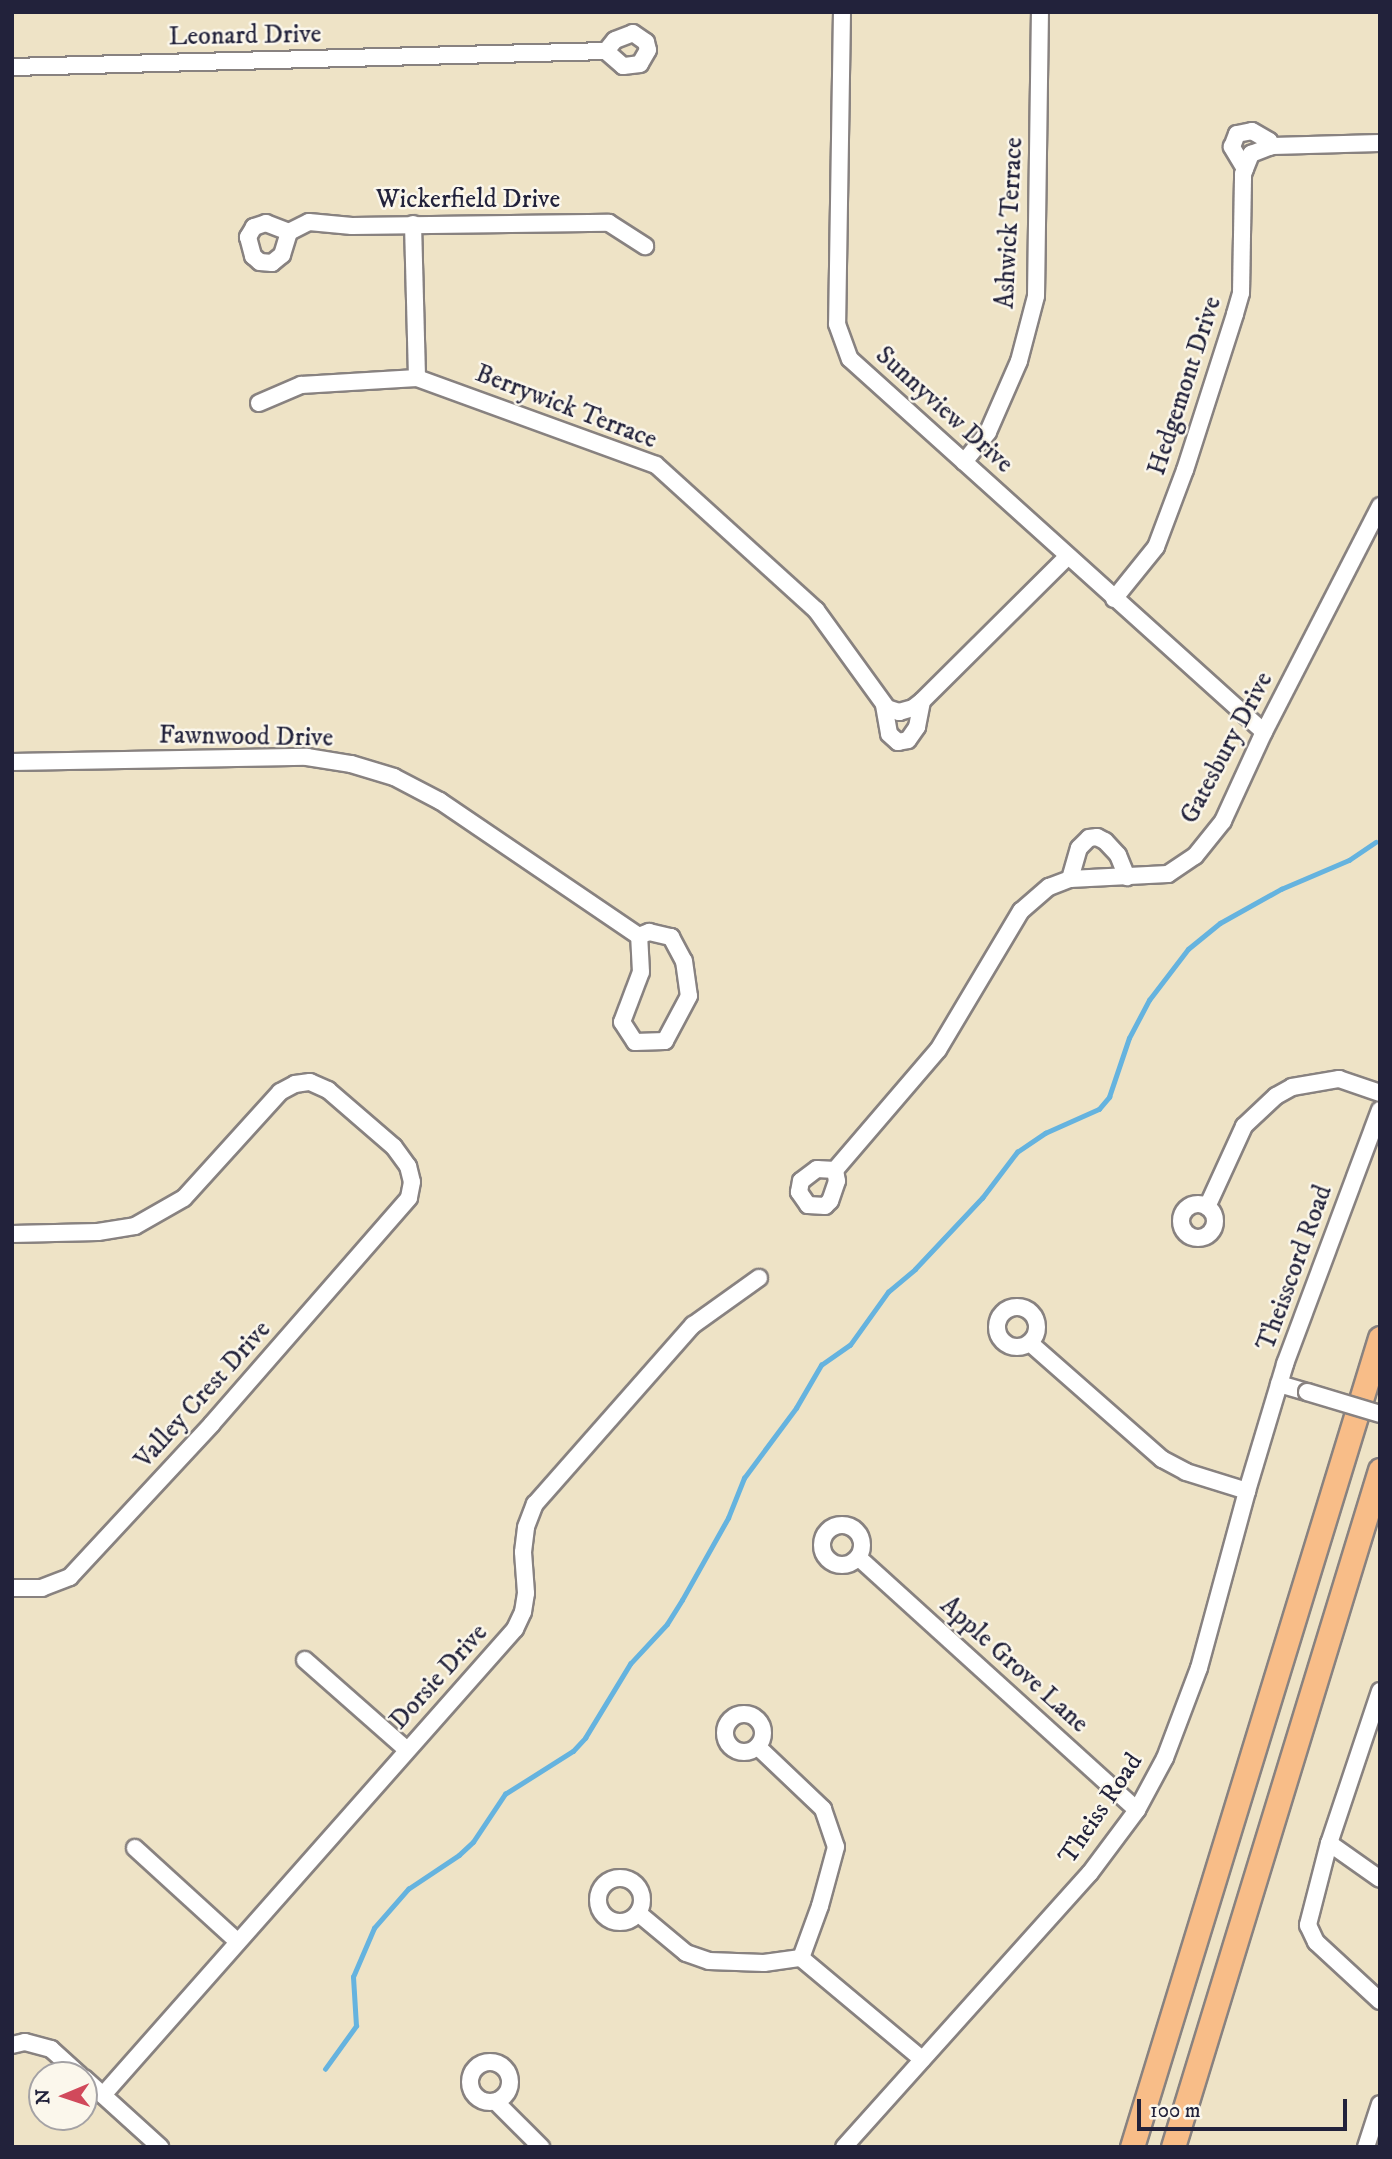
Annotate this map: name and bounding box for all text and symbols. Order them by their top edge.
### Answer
street label: Leonard Drive [168,19,322,53]
street label: Ashwick Terrace [990,136,1030,310]
street label: Wickerfield Drive [376,184,560,216]
street label: Hedgemont Drive [1141,293,1229,479]
street label: Sunnyview Drive [869,340,1019,480]
street label: Berrywick Terrace [471,358,661,456]
street label: Gatesbury Drive [1174,667,1280,829]
street label: Fawnwood Drive [158,720,334,754]
street label: Theisscord Road [1251,1181,1339,1355]
street label: Valley Crest Drive [128,1315,278,1475]
street label: Apple Grove Lane [933,1590,1095,1740]
street label: Dorsie Drive [384,1618,494,1736]
street label: Theiss Road [1052,1747,1150,1871]
north arrow [28,2061,98,2131]
scale bar [1140,2086,1350,2130]
text: N [32,2088,55,2105]
text: 100 m [1150,2098,1201,2124]

